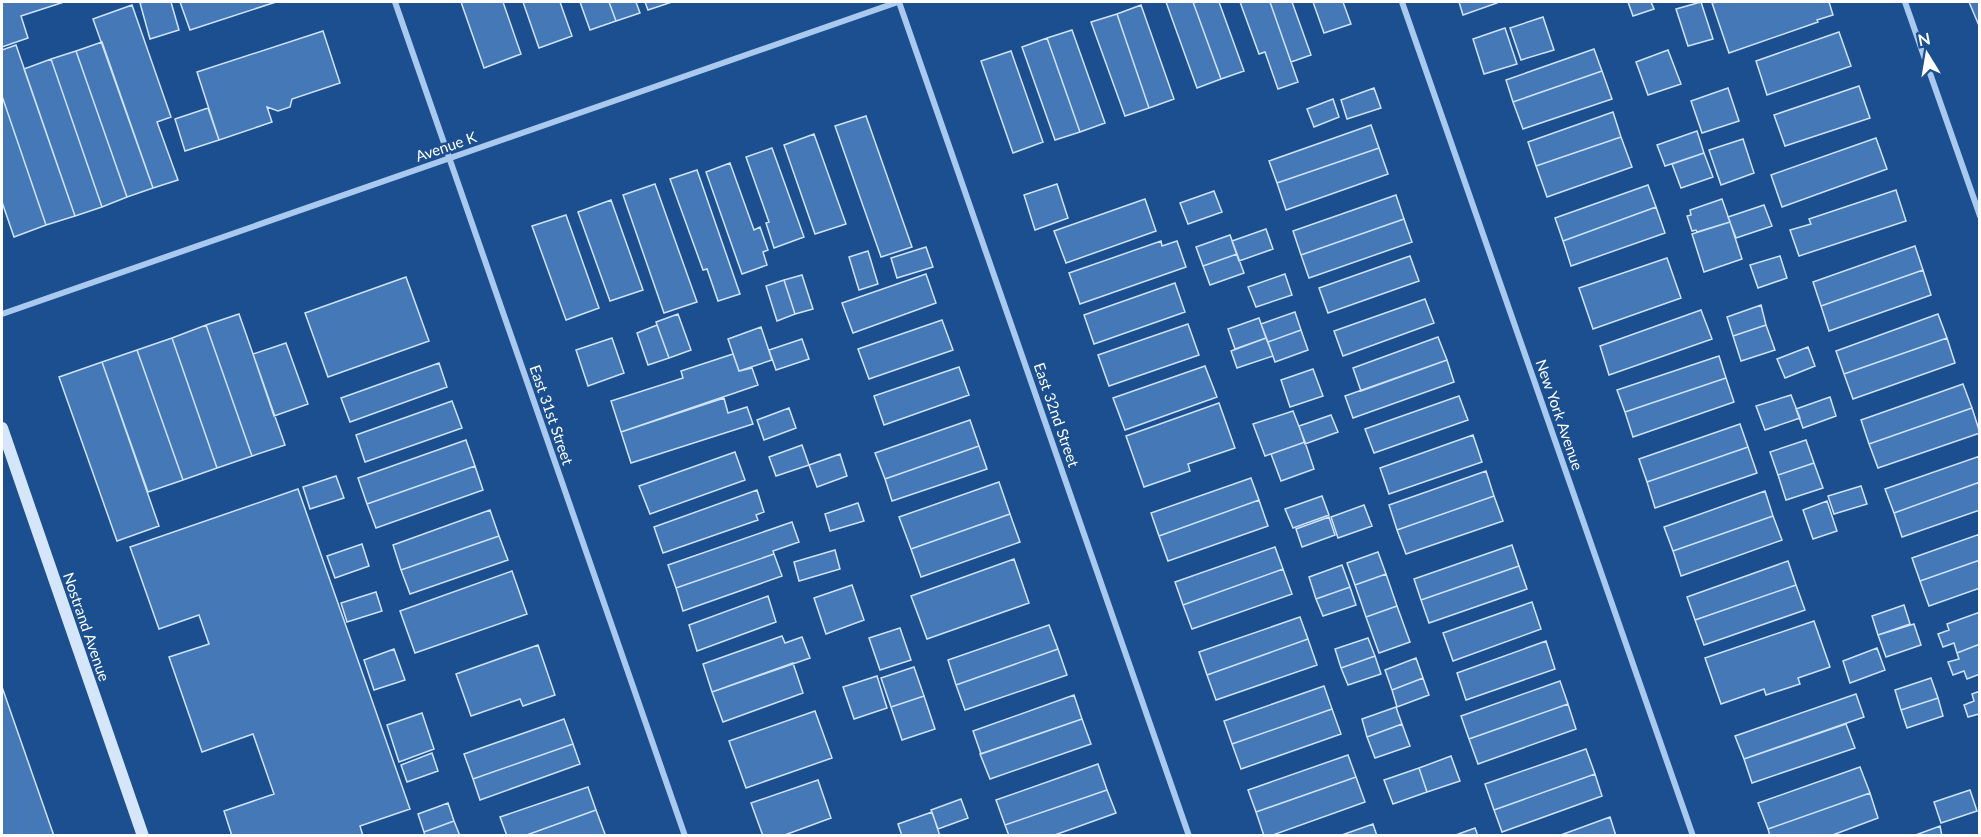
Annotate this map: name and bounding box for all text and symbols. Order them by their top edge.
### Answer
north arrow [1897,24,1957,84]
text: N [1916,28,1932,49]
street label: Avenue K [413,127,479,165]
street label: New York Avenue [1533,357,1587,473]
street label: East 32nd Street [1031,360,1083,470]
street label: East 31st Street [526,362,578,468]
street label: Nostrand Avenue [60,570,114,684]

